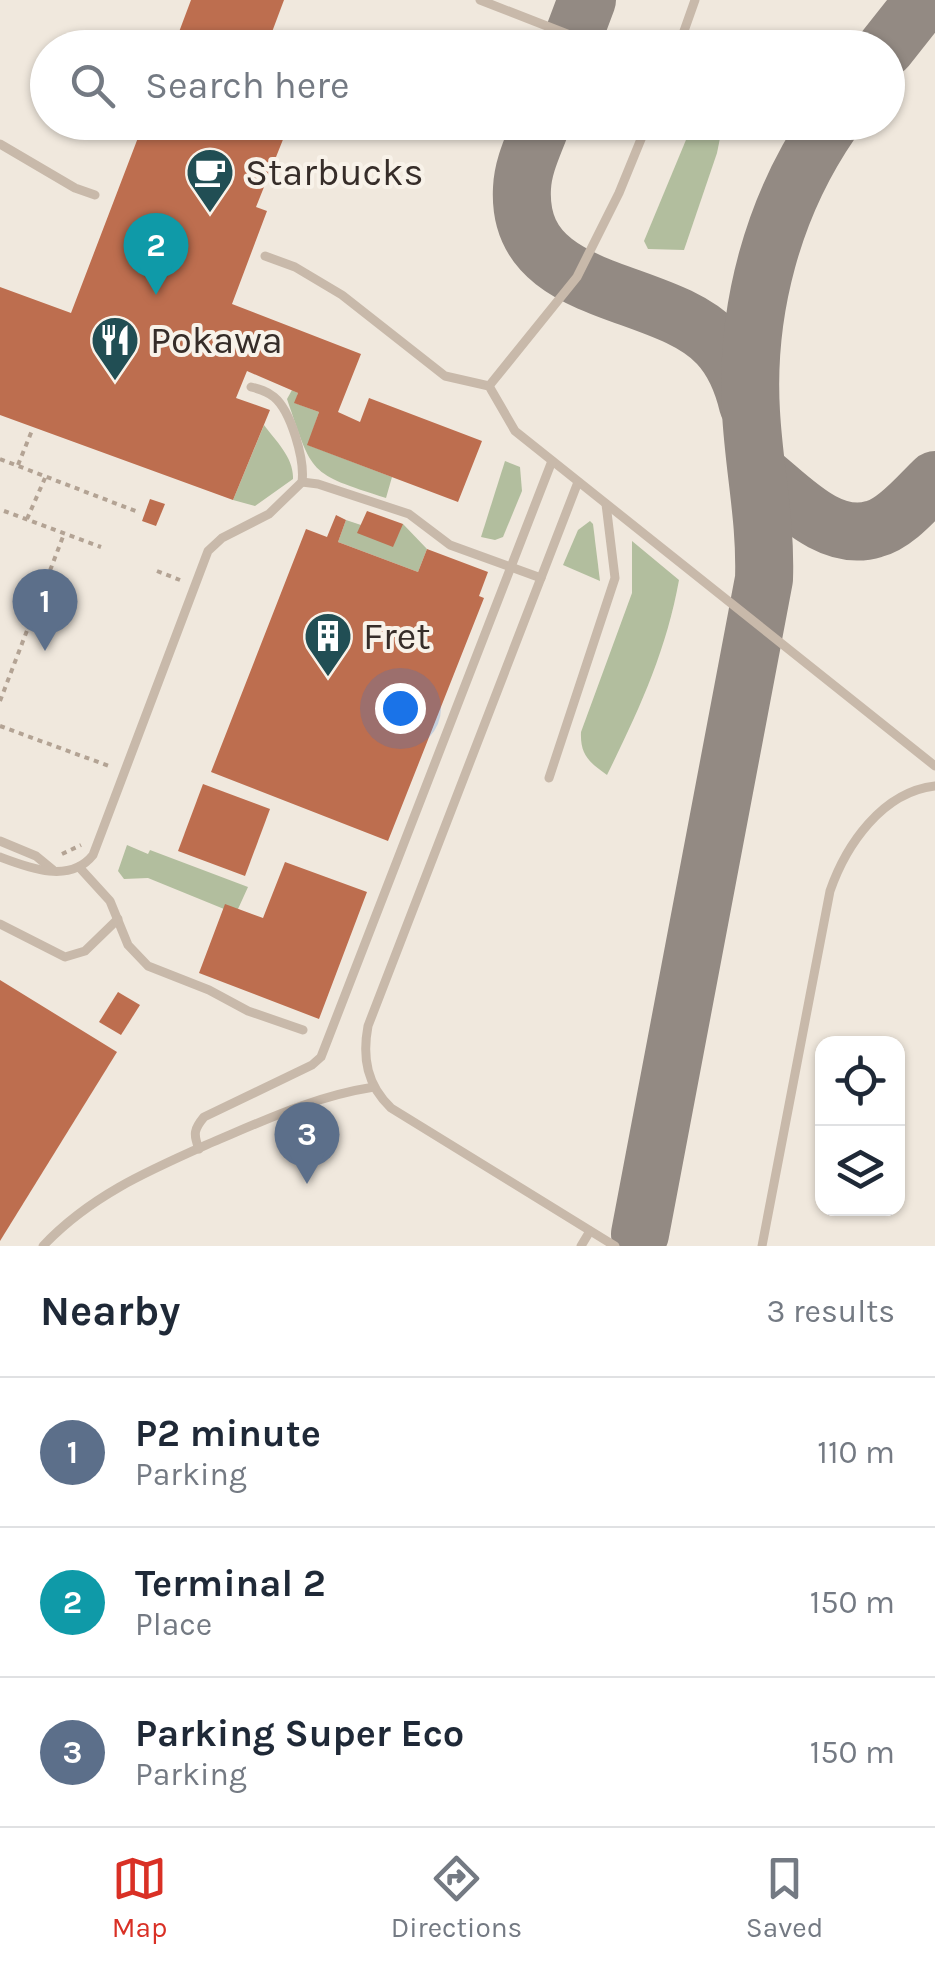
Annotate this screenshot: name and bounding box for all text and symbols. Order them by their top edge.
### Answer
search box [30,30,905,140]
icon: search [65,58,120,113]
text: Search here [145,63,349,108]
cafe icon: Starbucks [184,146,236,214]
place label: Starbucks [245,150,423,195]
pin: 2 [124,212,188,295]
restaurant icon: Pokawa [89,314,141,382]
place label: Pokawa [150,318,283,363]
pin: 1 [12,568,78,651]
building icon: Fret [302,610,354,678]
place label: Fret [363,614,430,659]
your location [375,683,426,734]
map controls [815,1036,905,1216]
button: locate [815,1036,905,1126]
pin: 3 [274,1102,340,1184]
button: layers [815,1126,905,1216]
text: Nearby [40,1286,180,1336]
text: 3 results [767,1293,895,1330]
text: P2 minute [135,1411,321,1456]
text: 1 [67,1434,78,1471]
text: 110 m [817,1434,895,1471]
text: Parking [135,1456,247,1493]
text: Terminal 2 [135,1561,326,1606]
text: 2 [63,1584,82,1621]
text: 150 m [810,1584,895,1621]
text: Place [135,1606,212,1643]
text: Parking Super Eco [135,1711,464,1756]
text: 3 [63,1734,82,1771]
text: 150 m [810,1734,895,1771]
text: Parking [135,1756,247,1793]
tab: Map [112,1851,167,1944]
tab: Directions [391,1851,522,1944]
tab: Saved [746,1851,823,1944]

